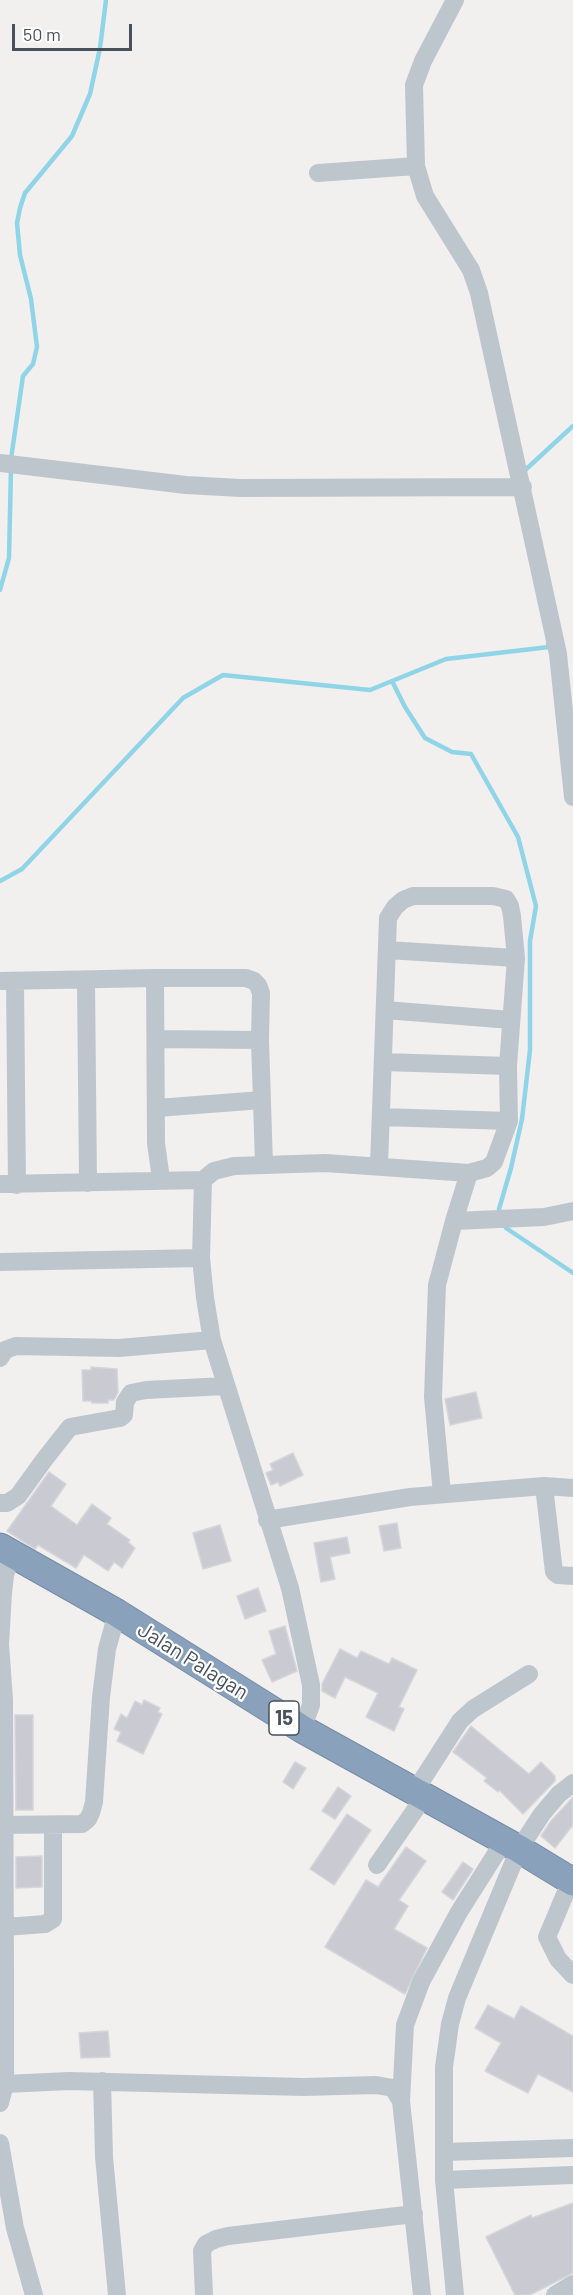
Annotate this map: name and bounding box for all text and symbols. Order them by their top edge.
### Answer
scale bar [15,12,135,50]
text: 50 m [23,23,61,45]
street label: Jalan Palagan [133,1617,253,1705]
road number: 15 [269,1701,299,1735]

